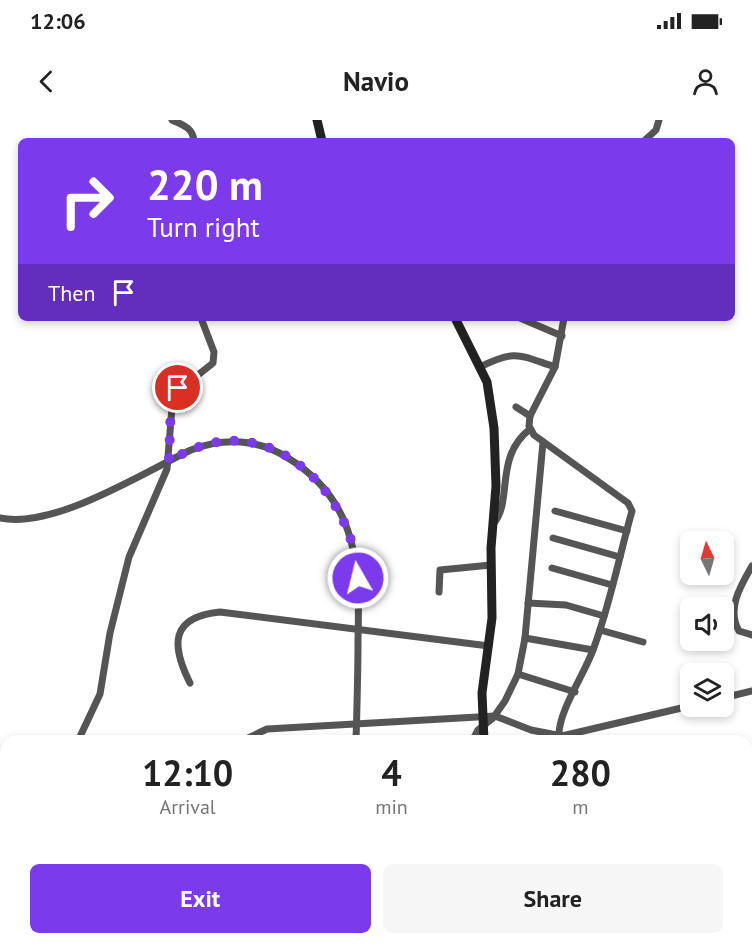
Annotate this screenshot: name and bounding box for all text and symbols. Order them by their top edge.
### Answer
text: 12:06 [30,7,86,35]
text: Navio [343,64,409,98]
icon: back [30,65,63,98]
icon: person [689,65,722,98]
text: 220 m [147,157,263,212]
icon: right [48,162,126,240]
text: Turn right [147,210,260,244]
icon: arrive [107,276,140,309]
text: Then [48,279,95,307]
pin [152,362,203,413]
icon: arrive [161,371,194,404]
north arrow [680,531,734,585]
map controls [680,531,734,717]
position arrow [326,546,390,610]
button: sound [680,597,734,651]
button: layers [680,663,734,717]
text: 12:10 [142,749,233,796]
text: 4 [381,749,402,796]
text: 280 [550,749,611,796]
text: Arrival [160,794,216,820]
text: min [375,794,408,820]
text: m [572,794,589,820]
button: Exit [30,864,371,933]
button: Share [383,864,723,933]

